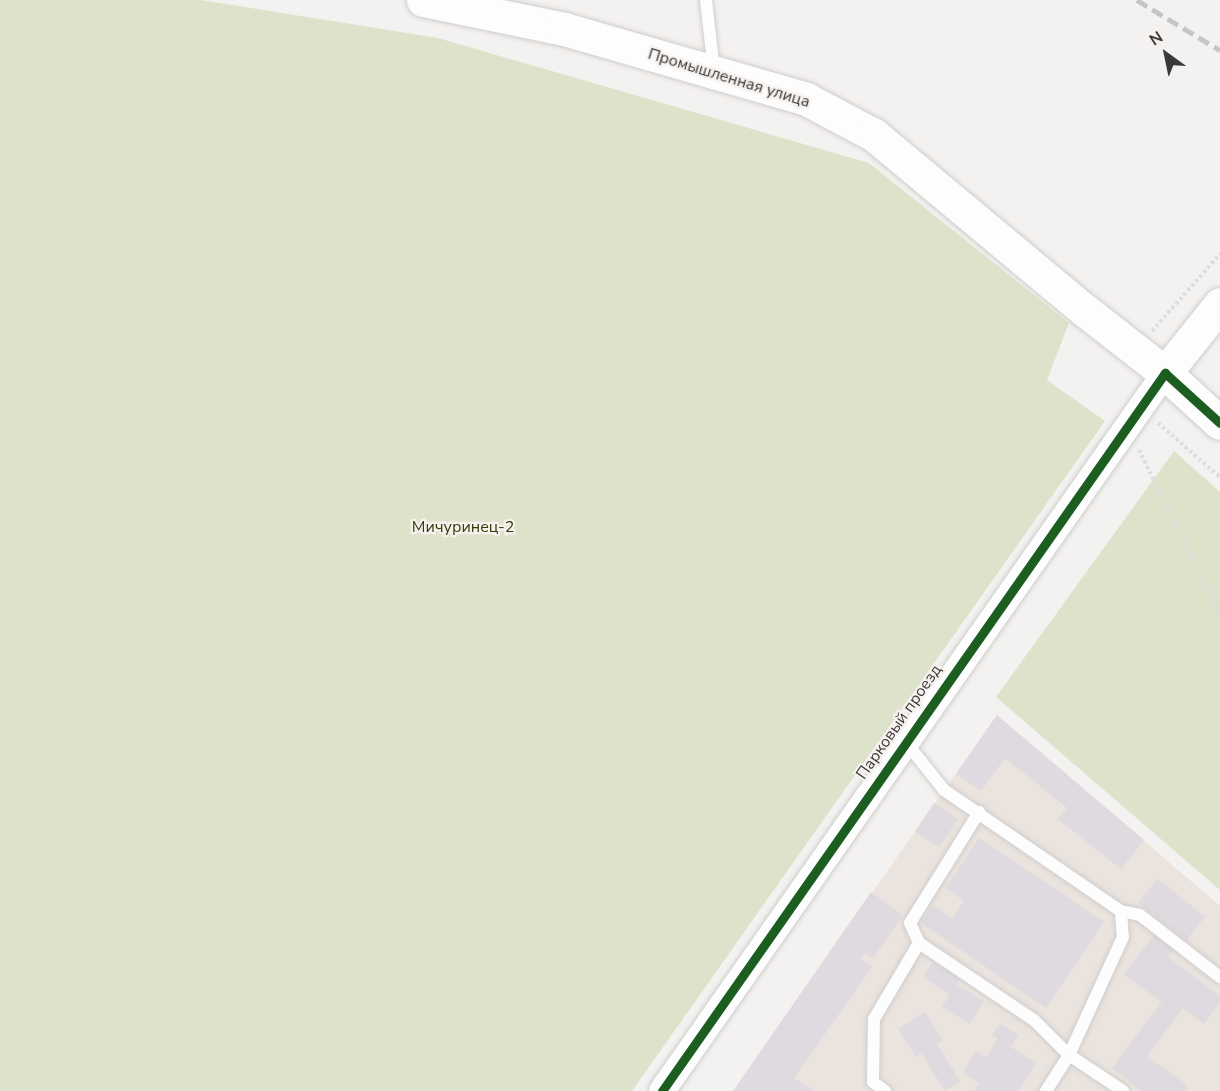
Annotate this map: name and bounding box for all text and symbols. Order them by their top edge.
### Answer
north arrow [1136,24,1196,84]
text: N [1145,26,1167,51]
street label: Промышленная улица [646,44,812,112]
park label: Мичуринец-2 [412,517,514,537]
street label: Парковый проезд [852,661,946,783]

